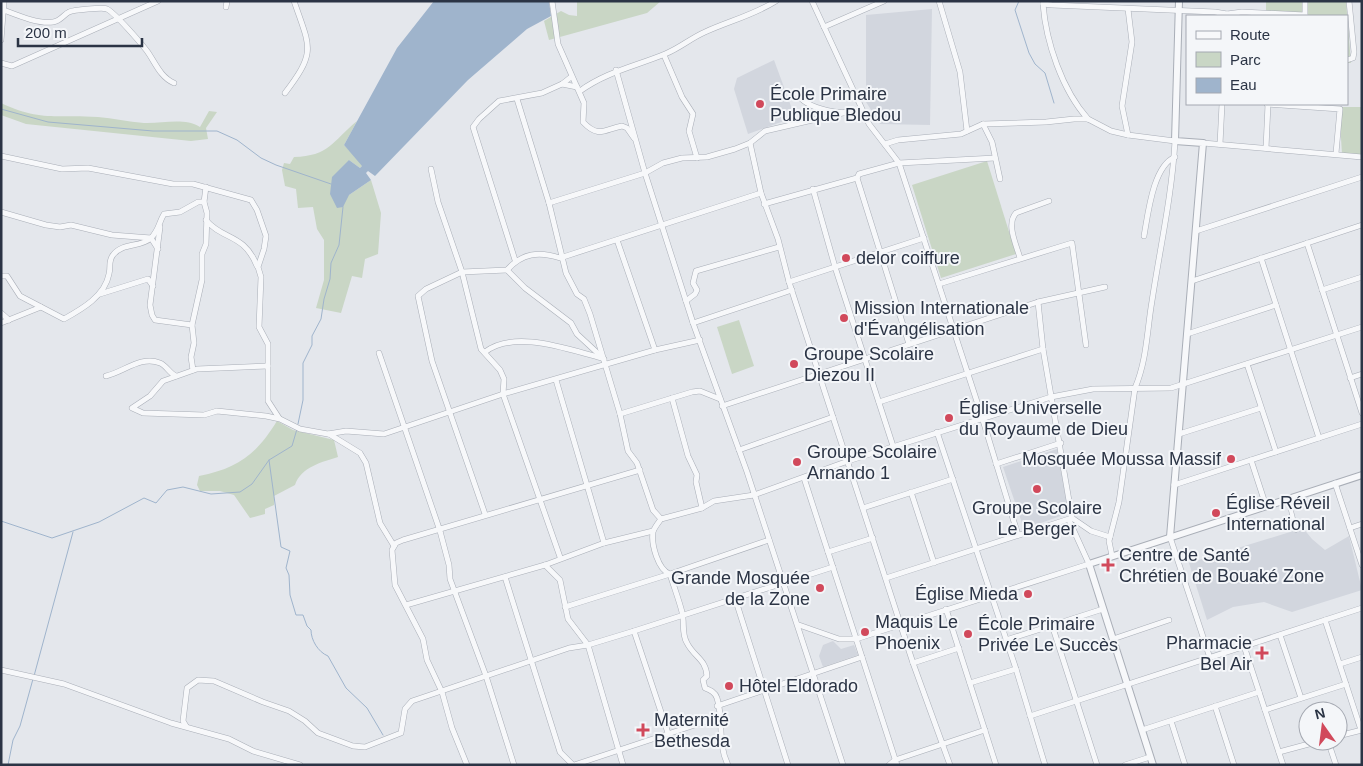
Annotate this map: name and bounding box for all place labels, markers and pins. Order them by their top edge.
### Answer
place label: École Primaire Publique Bledou [770,84,901,125]
marker: École Primaire Publique Bledou [754,98,766,110]
place label: delor coiffure [856,248,960,268]
marker: delor coiffure [840,252,852,264]
place label: Mission Internationale d'Évangélisation [854,298,1029,339]
marker: Mission Internationale d'Évangélisation [838,312,850,324]
place label: Groupe Scolaire Diezou II [804,344,934,385]
marker: Groupe Scolaire Diezou II [788,358,800,370]
place label: Église Universelle du Royaume de Dieu [959,398,1128,439]
marker: Église Universelle du Royaume de Dieu [943,412,955,424]
place label: Groupe Scolaire Arnando 1 [807,442,937,483]
place label: Mosquée Moussa Massif [1022,449,1222,469]
marker: Mosquée Moussa Massif [1225,453,1237,465]
marker: Groupe Scolaire Arnando 1 [791,456,803,468]
marker: Groupe Scolaire Le Berger [1031,483,1043,495]
place label: Église Réveil International [1226,493,1330,534]
place label: Groupe Scolaire Le Berger [972,498,1102,539]
marker: Église Réveil International [1210,507,1222,519]
place label: Centre de Santé Chrétien de Bouaké Zone [1119,545,1324,586]
marker: Centre de Santé Chrétien de Bouaké Zone [1101,558,1115,572]
place label: Grande Mosquée de la Zone [671,568,810,609]
marker: Grande Mosquée de la Zone [814,582,826,594]
place label: Église Mieda [915,584,1019,604]
marker: Église Mieda [1022,588,1034,600]
place label: Maquis Le Phoenix [875,612,958,653]
place label: École Primaire Privée Le Succès [978,614,1118,655]
marker: Maquis Le Phoenix [859,626,871,638]
marker: École Primaire Privée Le Succès [962,628,974,640]
place label: Pharmacie Bel Air [1166,633,1252,674]
marker: Pharmacie Bel Air [1256,647,1268,659]
place label: Hôtel Eldorado [739,676,858,696]
marker: Hôtel Eldorado [723,680,735,692]
place label: Maternité Bethesda [654,710,731,751]
marker: Maternité Bethesda [636,723,650,737]

